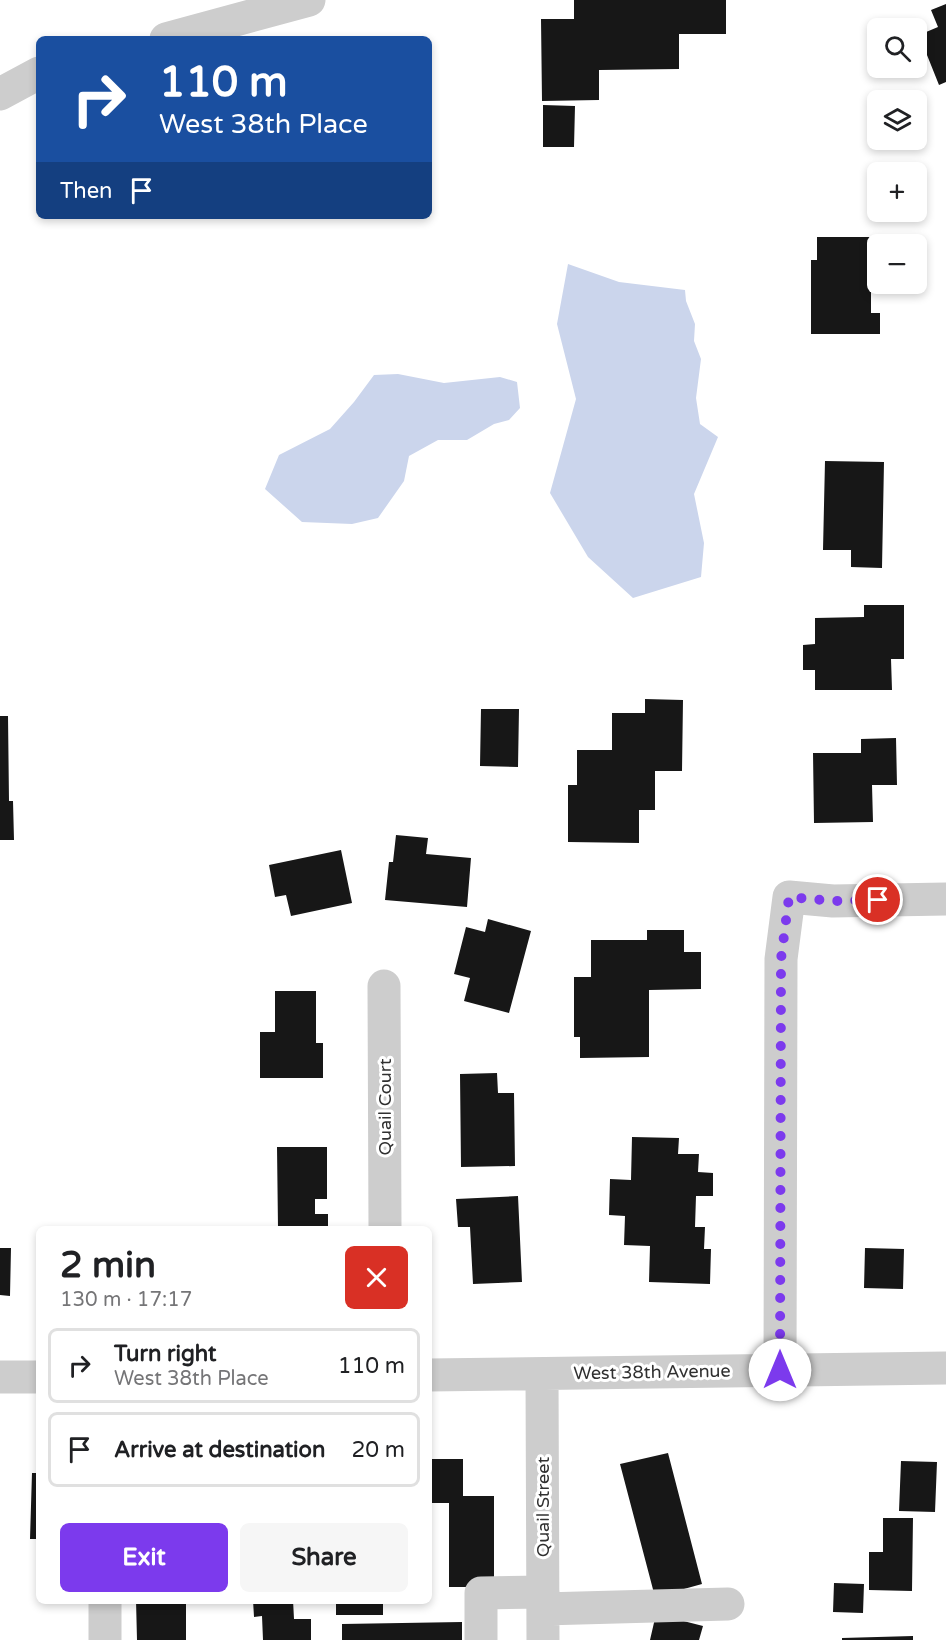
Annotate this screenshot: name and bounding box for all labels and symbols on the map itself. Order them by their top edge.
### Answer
pin [852,874,903,925]
street label: Quail Court [374,1058,396,1156]
position arrow [748,1338,812,1402]
street label: West 38th Avenue [573,1360,731,1384]
street label: Quail Street [532,1457,554,1557]

